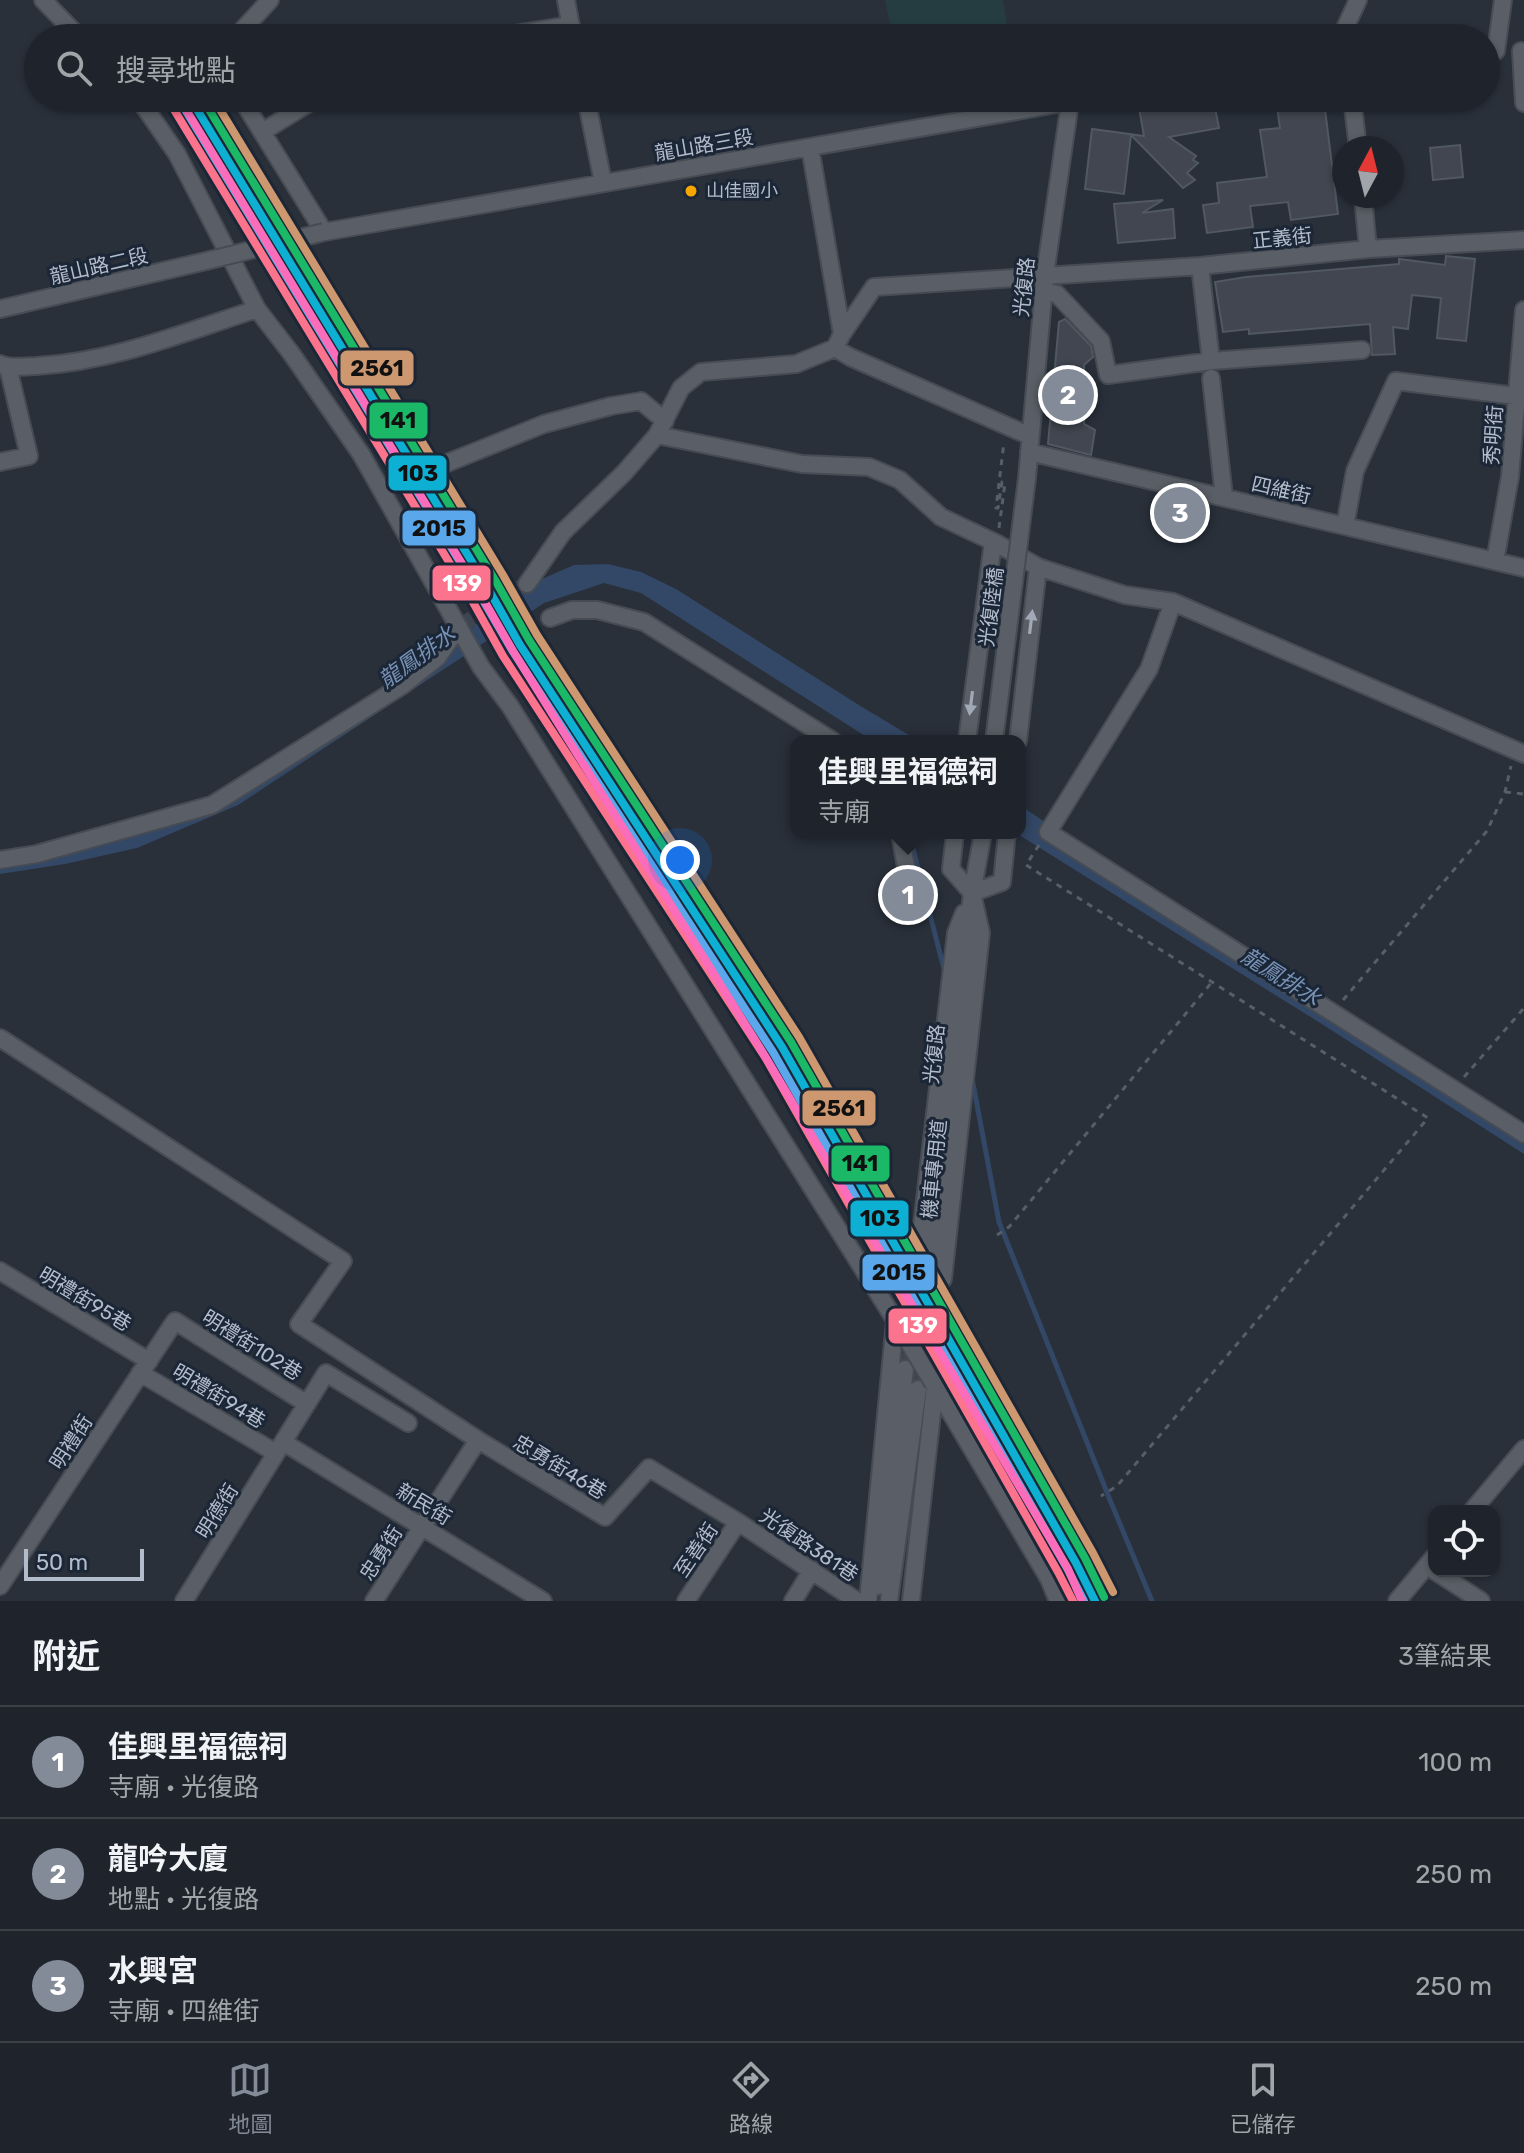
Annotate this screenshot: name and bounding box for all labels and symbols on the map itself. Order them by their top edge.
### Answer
street label: 龍山路三段 [653,124,755,166]
north arrow [1332,136,1404,208]
place label: 山佳國小 [706,180,778,202]
marker: 山佳國小 [683,183,699,199]
street label: 正義街 [1251,223,1313,253]
street label: 龍山路二段 [48,243,150,289]
street label: 光復路 [1009,256,1039,318]
line badge: 2561 [339,349,415,387]
text: 2561 [350,355,404,382]
pin: 2 [1042,365,1094,425]
line badge: 141 [368,401,429,440]
street label: 秀明街 [1479,404,1507,466]
text: 141 [380,407,416,434]
line badge: 103 [387,454,448,492]
text: 103 [398,460,438,487]
street label: 四維街 [1249,472,1313,508]
pin: 3 [1154,483,1206,543]
line badge: 2015 [401,509,477,547]
text: 2015 [412,515,466,542]
line badge: 139 [431,564,492,602]
street label: 光復陸橋 [974,566,1008,648]
text: 139 [442,570,482,597]
one-way arrow [1025,609,1038,634]
water label: 龍鳳排水 [373,620,461,694]
one-way arrow [965,691,978,716]
your location [660,840,700,880]
pin: 1 [882,865,934,925]
water label: 龍鳳排水 [1237,942,1326,1012]
street label: 光復路 [919,1023,949,1085]
line badge: 2561 [801,1089,877,1127]
text: 2561 [812,1095,866,1122]
street label: 機車專用道 [917,1118,951,1220]
line badge: 141 [830,1144,891,1183]
text: 141 [842,1150,878,1177]
line badge: 103 [849,1199,910,1238]
text: 103 [860,1205,900,1232]
line badge: 2015 [861,1253,936,1292]
text: 2015 [872,1259,926,1286]
street label: 明禮街95巷 [34,1262,136,1336]
street label: 明禮街102巷 [198,1305,306,1385]
line badge: 139 [887,1307,948,1345]
text: 139 [898,1312,938,1339]
street label: 明禮街94巷 [168,1359,270,1433]
street label: 明禮街 [45,1410,97,1474]
street label: 忠勇街46巷 [509,1430,611,1504]
street label: 新民街 [392,1478,456,1530]
street label: 明德街 [191,1479,243,1543]
street label: 光復路381巷 [755,1503,863,1587]
street label: 至善街 [669,1518,723,1582]
street label: 忠勇街 [355,1521,407,1585]
scale bar [24,1545,144,1581]

